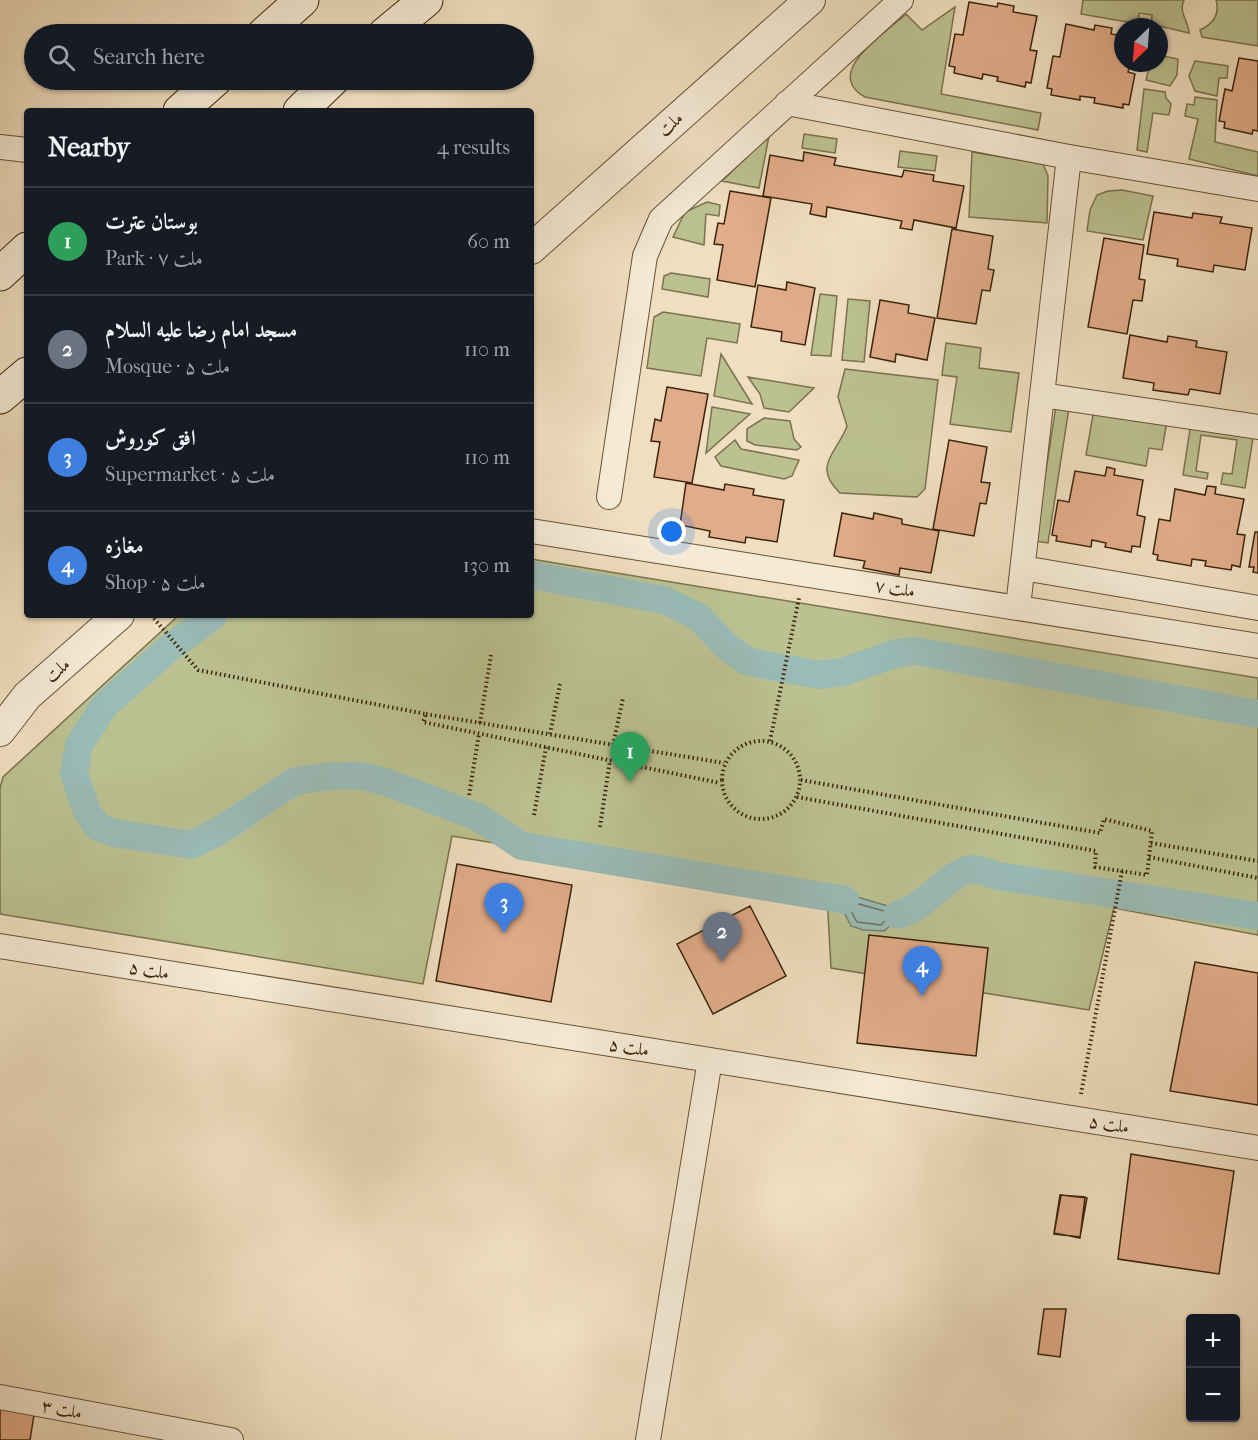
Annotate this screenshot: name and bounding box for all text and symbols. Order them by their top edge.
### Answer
north arrow [1114,18,1168,72]
search box [24,24,534,90]
icon: search [45,41,78,74]
text: Search here [93,44,205,70]
street label: ملت [653,108,687,141]
text: Nearby [48,132,130,163]
text: 4 results [437,136,510,159]
text: بوستان عترت [105,209,198,235]
text: 1 [64,230,71,253]
text: 60 m [467,230,510,253]
text: Park · ملت ۷ [105,247,203,270]
text: مسجد امام رضا علیه السلام [105,317,297,343]
text: 2 [62,338,73,361]
text: 110 m [464,338,510,361]
text: Mosque · ملت ۵ [105,355,230,378]
text: افق کوروش [105,425,196,451]
text: 3 [63,446,72,469]
text: 110 m [464,446,510,469]
text: Supermarket · ملت ۵ [105,463,275,486]
your location [657,517,686,546]
text: مغازه [105,533,144,559]
text: 4 [62,554,73,577]
text: 130 m [463,554,510,577]
text: Shop · ملت ۵ [105,571,205,594]
street label: ملت ۷ [873,575,917,602]
street label: ملت [40,654,74,687]
pin: 1 [610,732,650,782]
pin: 3 [484,884,524,933]
pin: 2 [702,912,742,962]
pin: 4 [902,946,942,996]
street label: ملت ۵ [127,957,171,984]
street label: ملت ۵ [607,1034,651,1061]
street label: ملت ۵ [1087,1111,1131,1138]
map controls [1186,1314,1240,1422]
button: + [1186,1314,1240,1368]
button: − [1186,1368,1240,1422]
street label: ملت ۳ [40,1395,84,1424]

